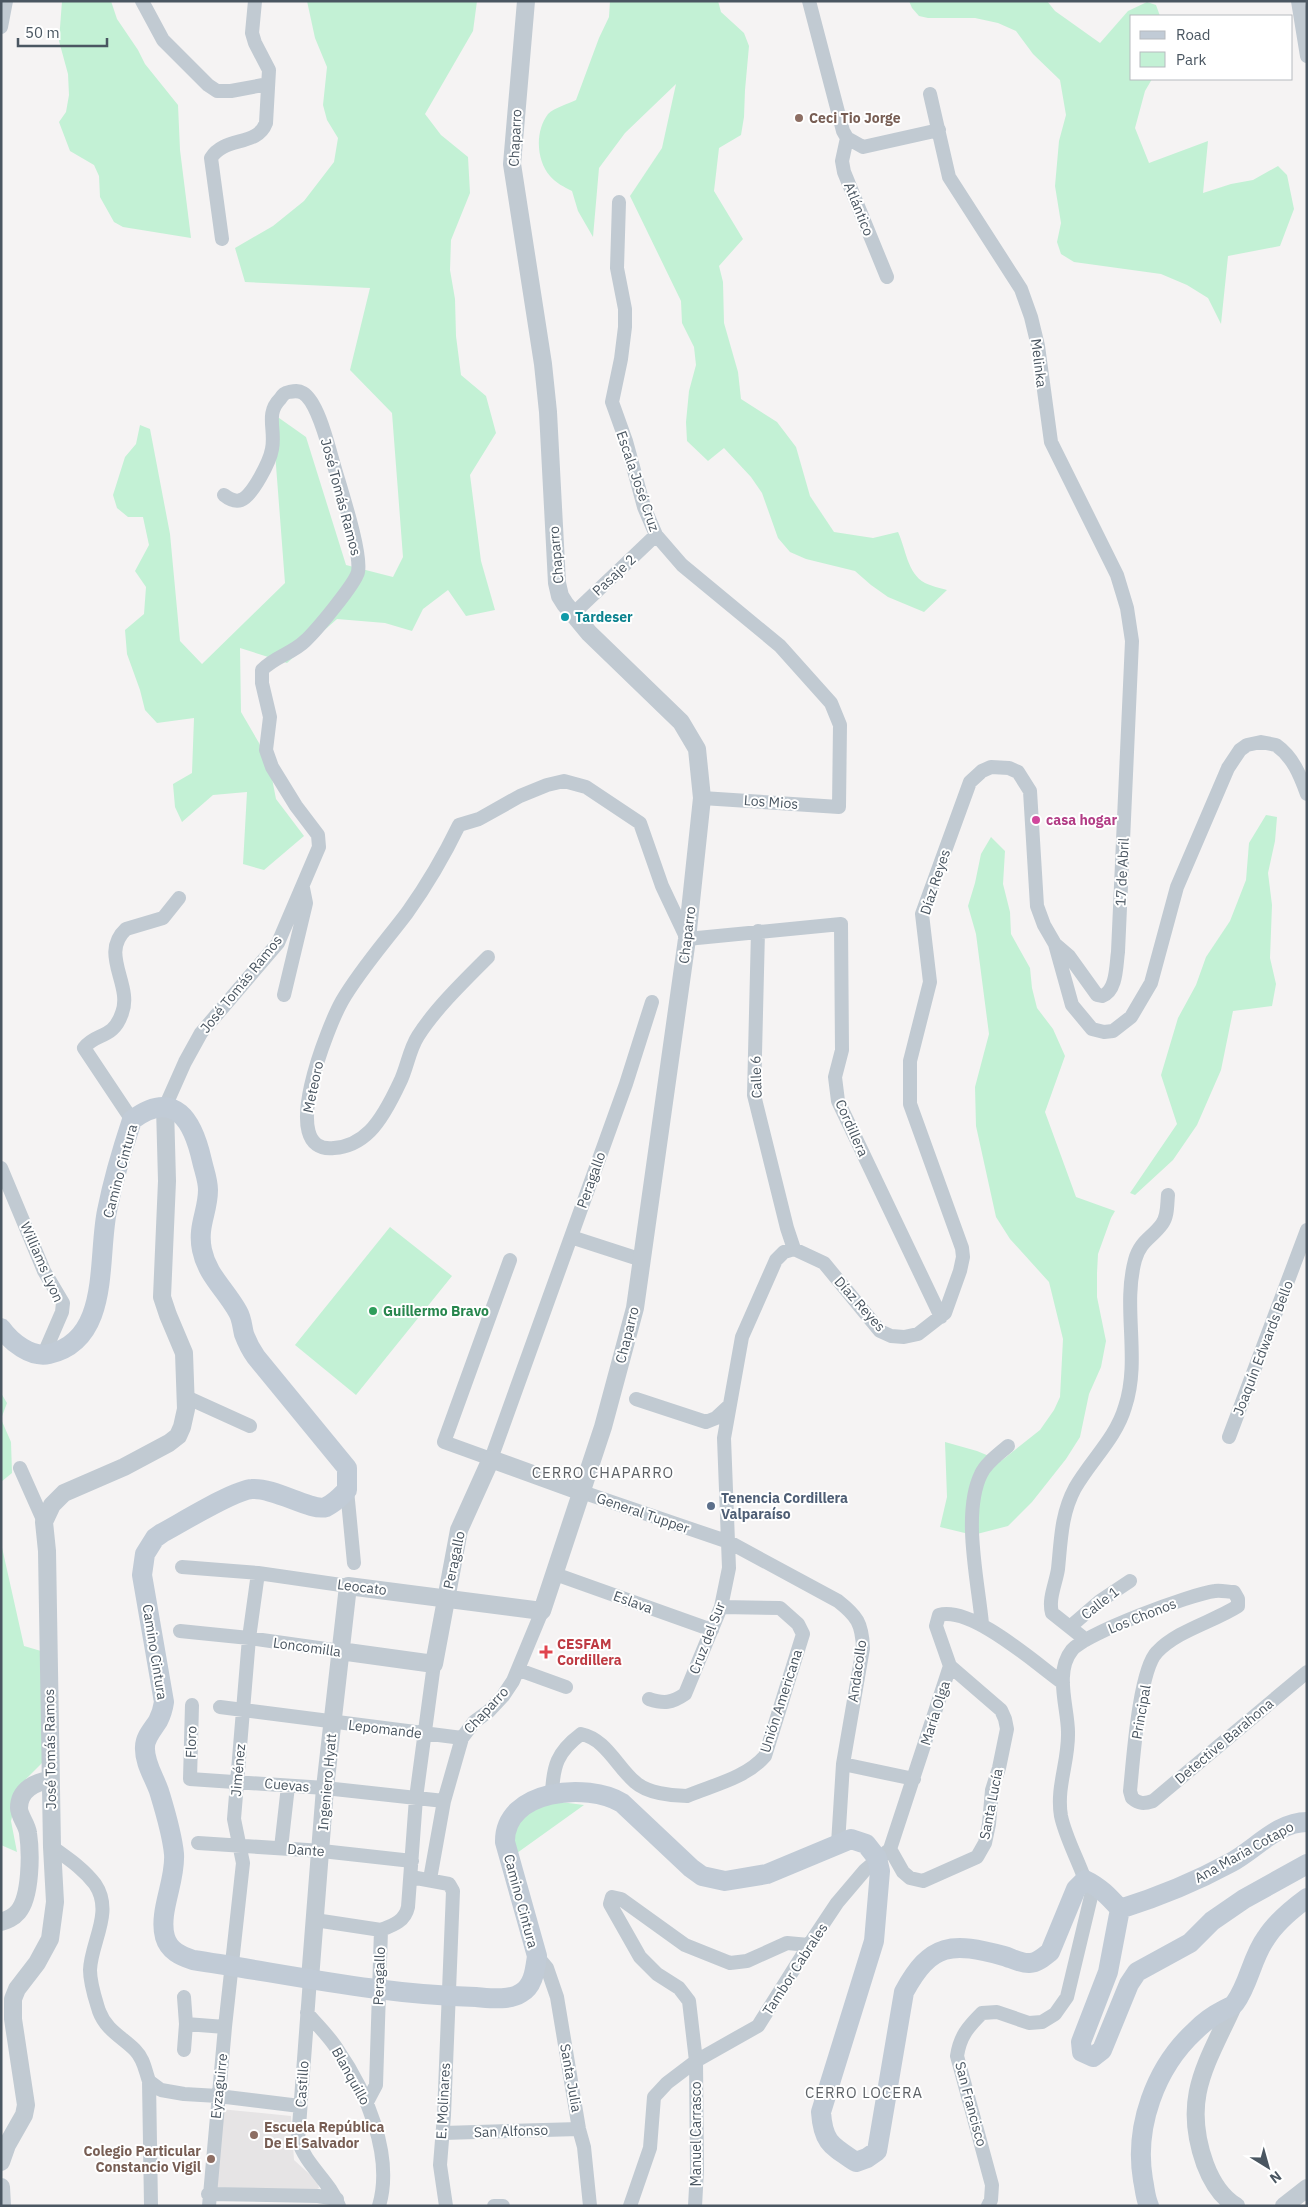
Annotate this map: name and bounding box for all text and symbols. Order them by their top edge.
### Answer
scale bar [18,15,106,47]
legend [1130,15,1293,80]
text: 50 m [25,23,60,42]
text: Road [1176,25,1211,44]
text: Park [1176,50,1206,69]
street label: Chaparro [505,109,526,167]
place label: Ceci Tio Jorge [809,109,901,127]
marker: Ceci Tio Jorge [793,112,805,124]
street label: Atlántico [840,180,878,239]
street label: Melinka [1027,338,1051,389]
street label: Escala José Cruz [612,428,664,534]
street label: José Tomás Ramos [317,436,365,558]
street label: Chaparro [545,525,567,585]
street label: Pasaje 2 [588,550,640,600]
place label: Tardeser [575,608,633,626]
marker: Tardeser [559,611,571,623]
street label: Los Mios [743,791,799,813]
place label: casa hogar [1046,811,1117,829]
marker: casa hogar [1030,814,1042,826]
street label: 17 de Abril [1111,837,1133,907]
street label: Díaz Reyes [916,847,954,917]
street label: Chaparro [675,905,699,965]
street label: José Tomás Ramos [196,931,286,1037]
street label: Calle 6 [746,1055,766,1099]
street label: Meteoro [299,1059,327,1114]
street label: Cordillera [831,1096,873,1160]
street label: Camino Cintura [99,1122,141,1220]
street label: Peragallo [573,1149,610,1211]
street label: Williams Lyon [16,1219,68,1305]
street label: Díaz Reyes [831,1273,890,1335]
street label: Joaquín Edwards Bello [1229,1278,1297,1418]
place label: Guillermo Bravo [383,1302,489,1320]
marker: Guillermo Bravo [367,1305,379,1317]
street label: Chaparro [611,1305,643,1365]
district label: CERRO CHAPARRO [532,1463,674,1482]
street label: General Tupper [594,1489,692,1537]
place label: Tenencia Cordillera Valparaíso [721,1489,848,1523]
marker: Tenencia Cordillera Valparaíso [705,1500,717,1512]
street label: Peragallo [439,1529,469,1591]
street label: Leocato [336,1575,388,1599]
street label: Calle 1 [1077,1583,1123,1623]
street label: Eslava [611,1587,656,1618]
street label: Los Chonos [1105,1594,1179,1638]
street label: Cruz del Sur [685,1599,729,1677]
street label: Camino Cintura [139,1603,172,1702]
street label: Loncomilla [272,1633,343,1661]
place label: CESFAM Cordillera [557,1635,622,1669]
street label: Andacollo [844,1639,870,1703]
marker: CESFAM Cordillera [539,1645,553,1659]
street label: Unión Americana [756,1647,806,1755]
street label: María Olga [916,1678,954,1748]
street label: Chaparro [460,1683,512,1737]
street label: Principal [1127,1683,1155,1741]
street label: José Tomás Ramos [40,1688,60,1810]
street label: Detective Barahona [1171,1694,1277,1788]
street label: Lepomande [347,1716,423,1742]
street label: Floro [181,1725,201,1758]
street label: Ingeniero Hyatt [314,1732,340,1831]
street label: Jiménez [227,1743,249,1797]
street label: Santa Lucía [975,1766,1007,1841]
street label: Cuevas [264,1774,311,1796]
street label: Ana Maria Cotapo [1191,1817,1297,1887]
street label: Dante [287,1840,326,1860]
street label: Camino Cintura [500,1852,542,1950]
street label: Tambor Cabrales [759,1919,832,2018]
street label: Peragallo [369,1946,389,2006]
street label: Santa Julia [556,2042,586,2114]
street label: Blanquillo [328,2044,374,2108]
street label: Eyzaguirre [207,2052,231,2120]
street label: Castillo [291,2060,313,2108]
street label: San Francisco [951,2060,991,2149]
street label: E. Molinares [432,2062,454,2140]
street label: Manuel Carrasco [687,2081,705,2187]
district label: CERRO LOCERA [805,2083,923,2102]
place label: Escuela República De El Salvador [264,2118,384,2152]
street label: San Alfonso [473,2121,549,2141]
marker: Escuela República De El Salvador [248,2129,260,2141]
place label: Colegio Particular Constancio Vigil [83,2142,201,2176]
north arrow [1243,2142,1293,2192]
marker: Colegio Particular Constancio Vigil [205,2153,217,2165]
text: N [1266,2167,1285,2188]

